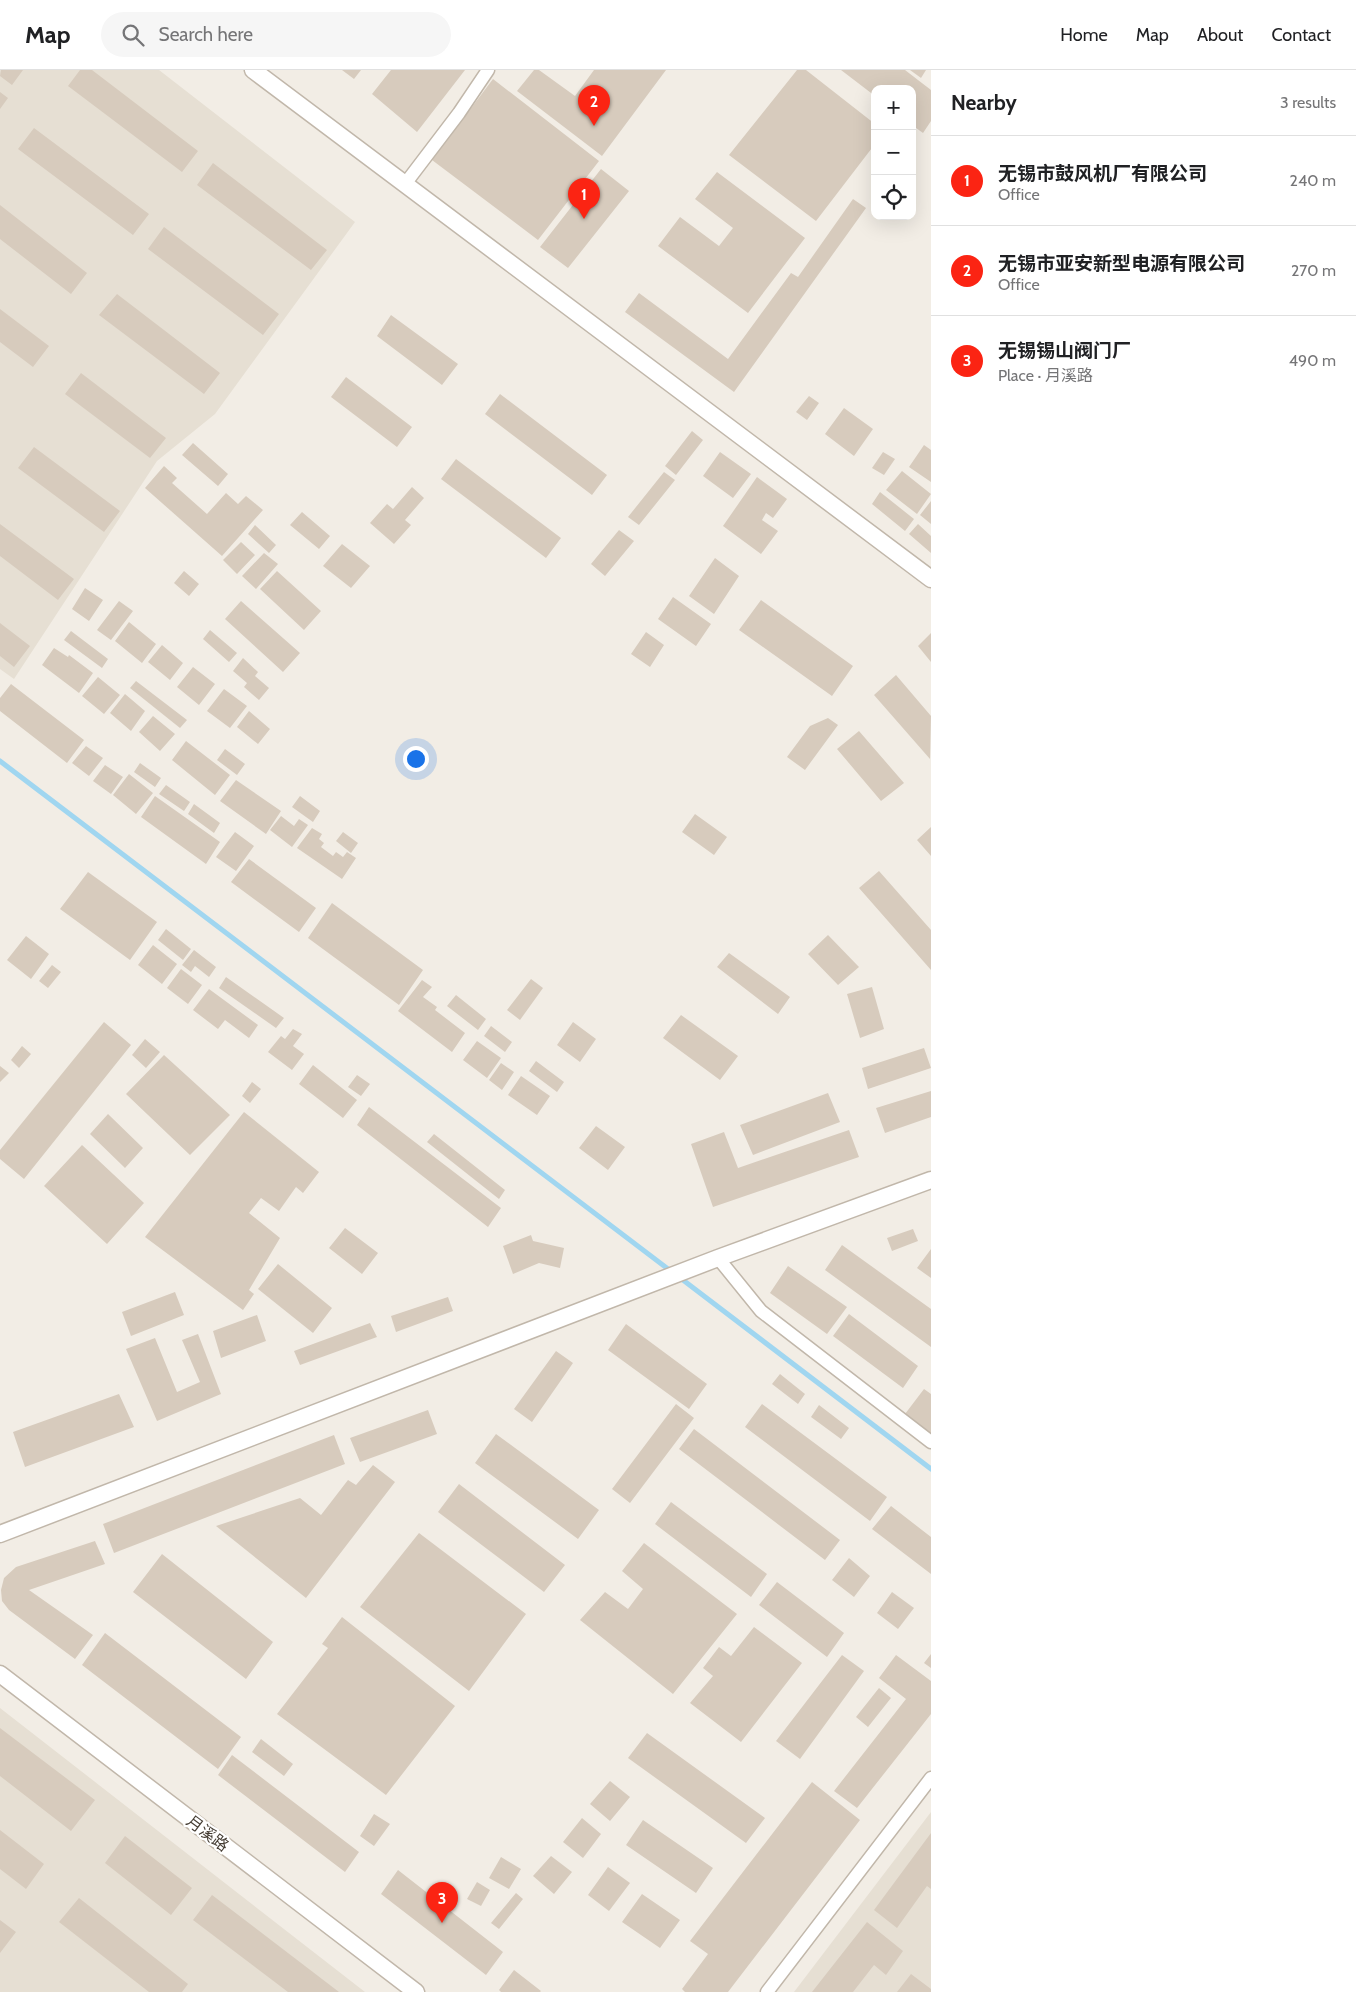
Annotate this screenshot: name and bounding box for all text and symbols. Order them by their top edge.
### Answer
search box [101,12,451,57]
text: Map [25,20,71,49]
icon: search [119,21,147,49]
text: Search here [159,23,253,46]
text: Home [1060,24,1108,46]
text: Map [1136,24,1169,46]
text: About [1197,24,1243,46]
text: Contact [1271,24,1331,46]
pin: 2 [578,85,610,126]
map controls [871,85,916,220]
button: + [871,85,916,130]
text: Nearby [951,90,1017,115]
text: 3 results [1280,93,1336,112]
button: − [871,130,916,175]
text: 无锡市鼓风机厂有限公司 [998,162,1207,185]
text: 1 [964,171,970,190]
text: 240 m [1290,171,1336,190]
button: locate [871,175,916,220]
pin: 1 [568,178,600,219]
text: Office [998,185,1040,204]
text: 无锡市亚安新型电源有限公司 [998,252,1245,275]
text: 2 [963,261,971,280]
text: 270 m [1291,261,1336,280]
text: Office [998,275,1040,294]
text: 无锡锡山阀门厂 [998,339,1131,362]
text: 3 [963,351,971,370]
text: 490 m [1289,351,1336,370]
text: Place · 月溪路 [998,366,1093,385]
your location [403,746,429,772]
street label: 月溪路 [183,1811,233,1855]
pin: 3 [426,1882,458,1923]

